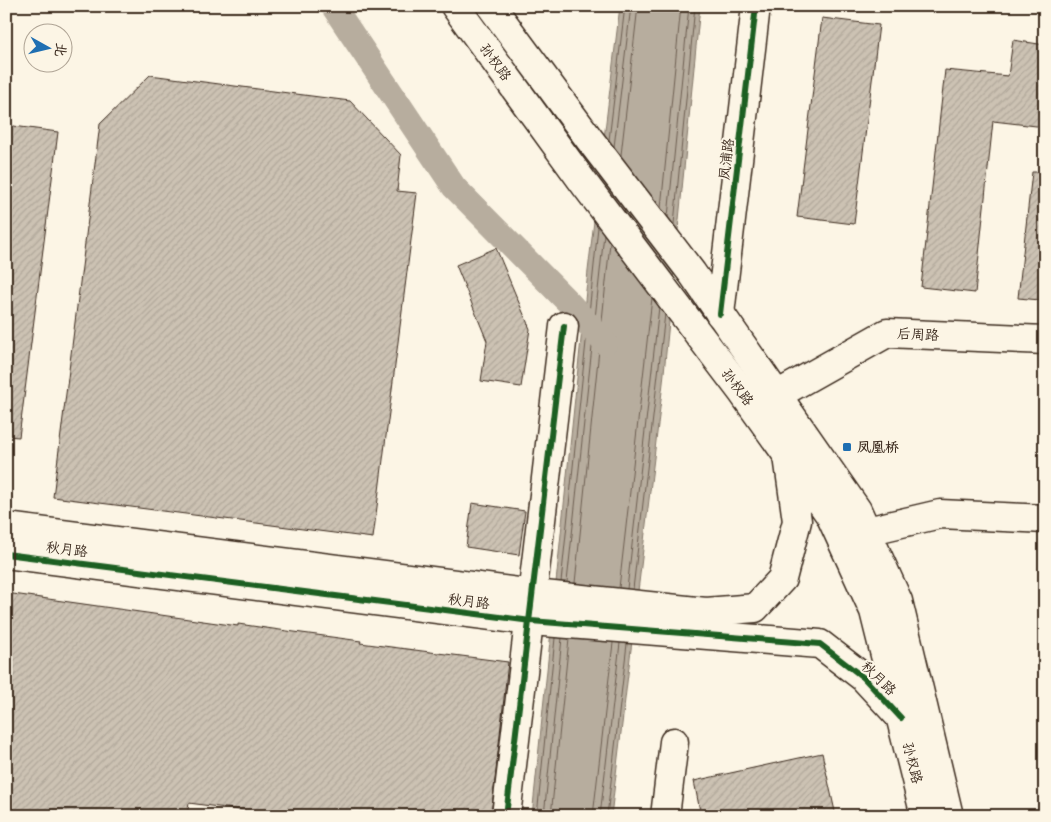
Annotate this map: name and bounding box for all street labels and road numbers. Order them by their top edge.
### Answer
street label: 孙权路 [476,40,516,84]
street label: 凤浦路 [715,137,737,181]
street label: 后周路 [897,324,939,344]
street label: 孙权路 [718,365,758,409]
street label: 秋月路 [45,538,89,560]
street label: 秋月路 [447,590,491,612]
street label: 秋月路 [858,657,900,699]
street label: 孙权路 [899,740,927,786]

